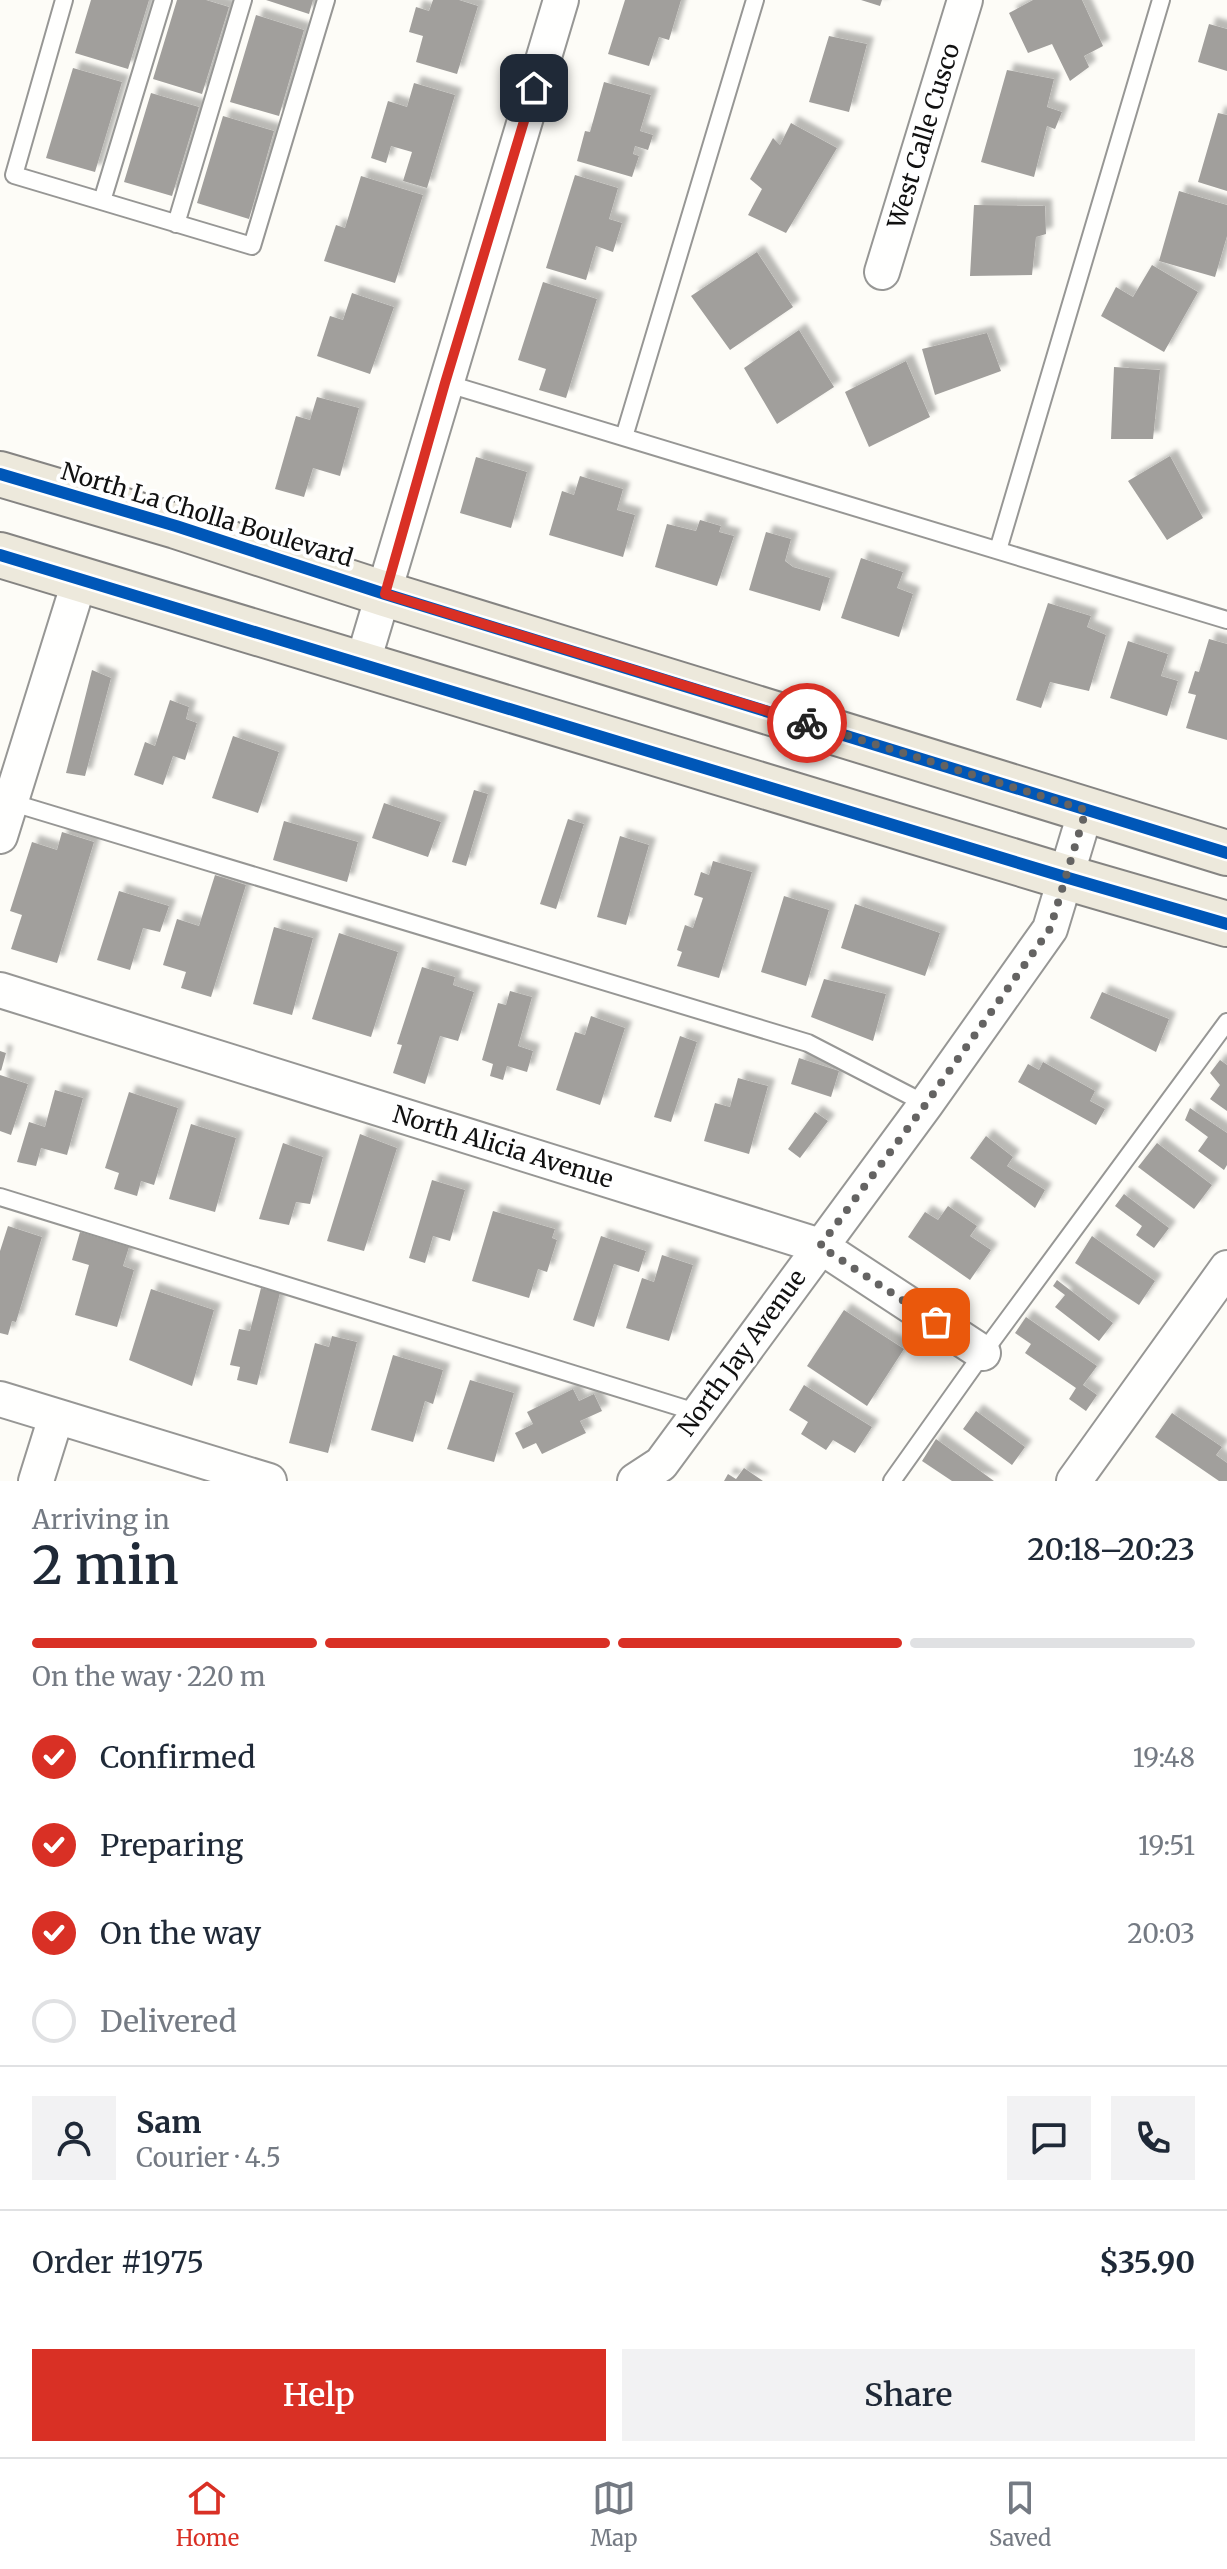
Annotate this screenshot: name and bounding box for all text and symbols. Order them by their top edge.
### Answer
street label: West Calle Cusco [880,39,966,233]
pin [500,54,568,122]
icon: home [512,66,556,110]
street label: North La Cholla Boulevard [58,455,357,574]
courier [767,683,847,763]
icon: bike [785,701,829,745]
street label: North Alicia Avenue [389,1098,617,1195]
street label: North Jay Avenue [671,1263,812,1442]
pin [902,1288,970,1356]
icon: bag [914,1300,958,1344]
text: Arriving in [32,1503,170,1536]
text: 20:18–20:23 [1027,1530,1195,1568]
text: 2 min [32,1533,179,1598]
text: On the way · 220 m [32,1660,266,1693]
icon: check [32,1735,76,1779]
text: Confirmed [100,1738,255,1776]
text: 19:48 [1133,1741,1195,1774]
icon: check [32,1823,76,1867]
text: Preparing [100,1826,243,1864]
text: 19:51 [1138,1829,1195,1862]
icon: check [32,1911,76,1955]
text: On the way [100,1914,261,1952]
text: 20:03 [1127,1917,1195,1950]
text: Delivered [100,2002,237,2040]
button: person [32,2096,116,2180]
button: chat [1007,2096,1091,2180]
button: phone [1111,2096,1195,2180]
text: Sam [136,2103,201,2141]
text: Courier · 4.5 [136,2141,281,2174]
text: Order #1975 [32,2243,204,2281]
text: $35.90 [1099,2243,1195,2281]
button: Help [32,2349,606,2441]
button: Share [622,2349,1195,2441]
tab: Home [176,2476,239,2552]
tab: Map [591,2476,637,2552]
tab: Saved [989,2476,1051,2552]

